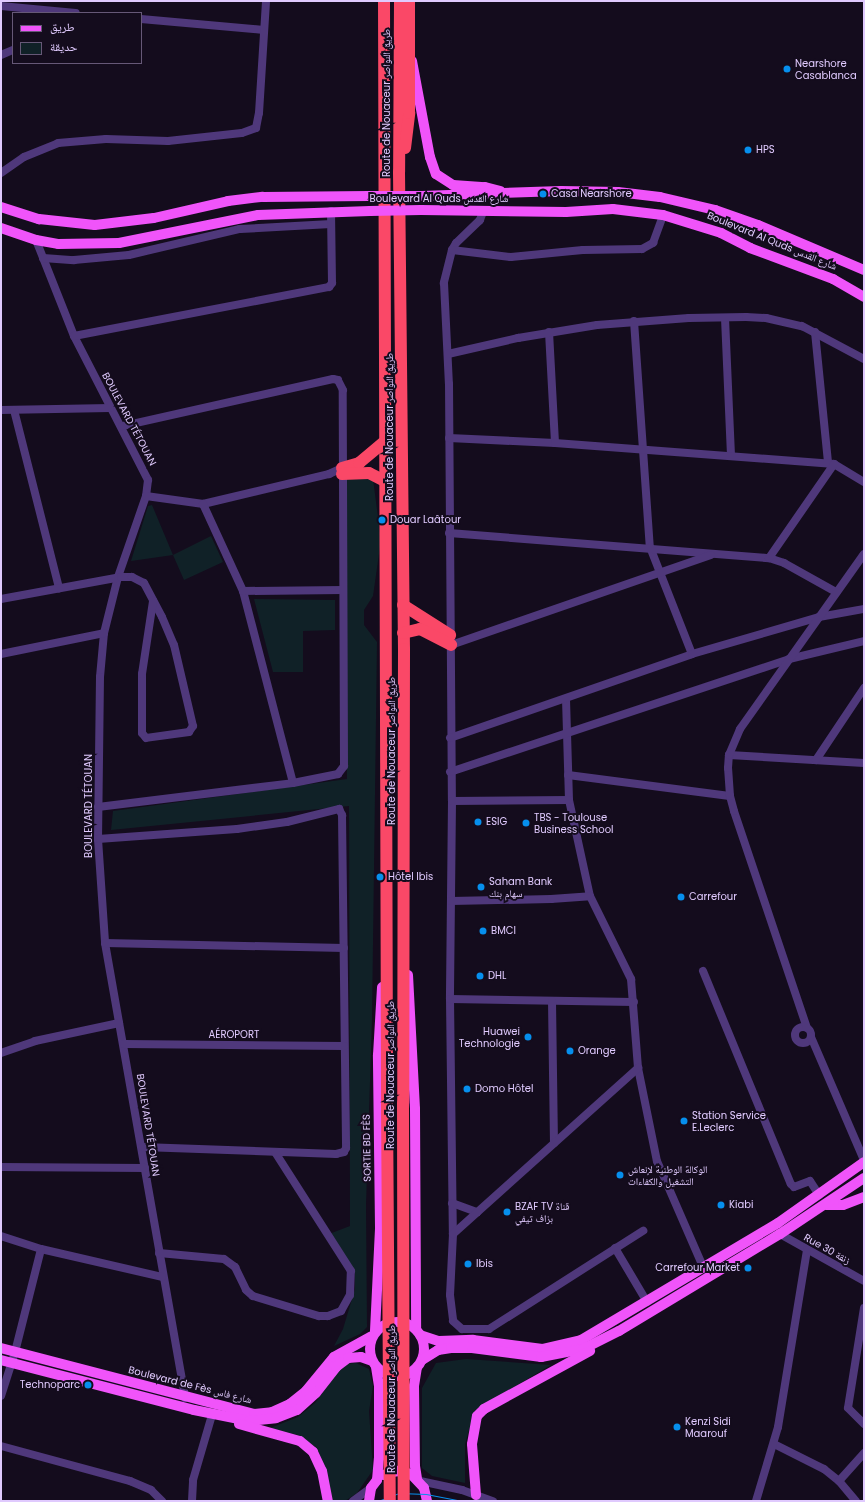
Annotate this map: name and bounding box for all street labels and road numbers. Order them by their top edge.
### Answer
street label: Route de Nouaceur طريق النواصر [381,29,393,177]
street label: Boulevard Al Quds شارع القدس [370,193,508,205]
street label: Boulevard Al Quds شارع القدس [705,209,839,273]
street label: Route de Nouaceur طريق النواصر [384,353,396,501]
street label: BOULEVARD TÉTOUAN [99,370,159,468]
street label: Route de Nouaceur طريق النواصر [386,677,398,825]
street label: BOULEVARD TÉTOUAN [83,754,95,858]
street label: Route de Nouaceur طريق النواصر [385,1001,397,1149]
street label: AÉROPORT [209,1029,259,1041]
street label: BOULEVARD TÉTOUAN [134,1073,162,1177]
street label: SORTIE BD FÈS [360,1114,374,1182]
street label: Rue 30 زنقة [802,1231,852,1267]
street label: Route de Nouaceur طريق النواصر [386,1325,398,1473]
street label: Boulevard de Fès شارع فاس [127,1364,253,1406]

